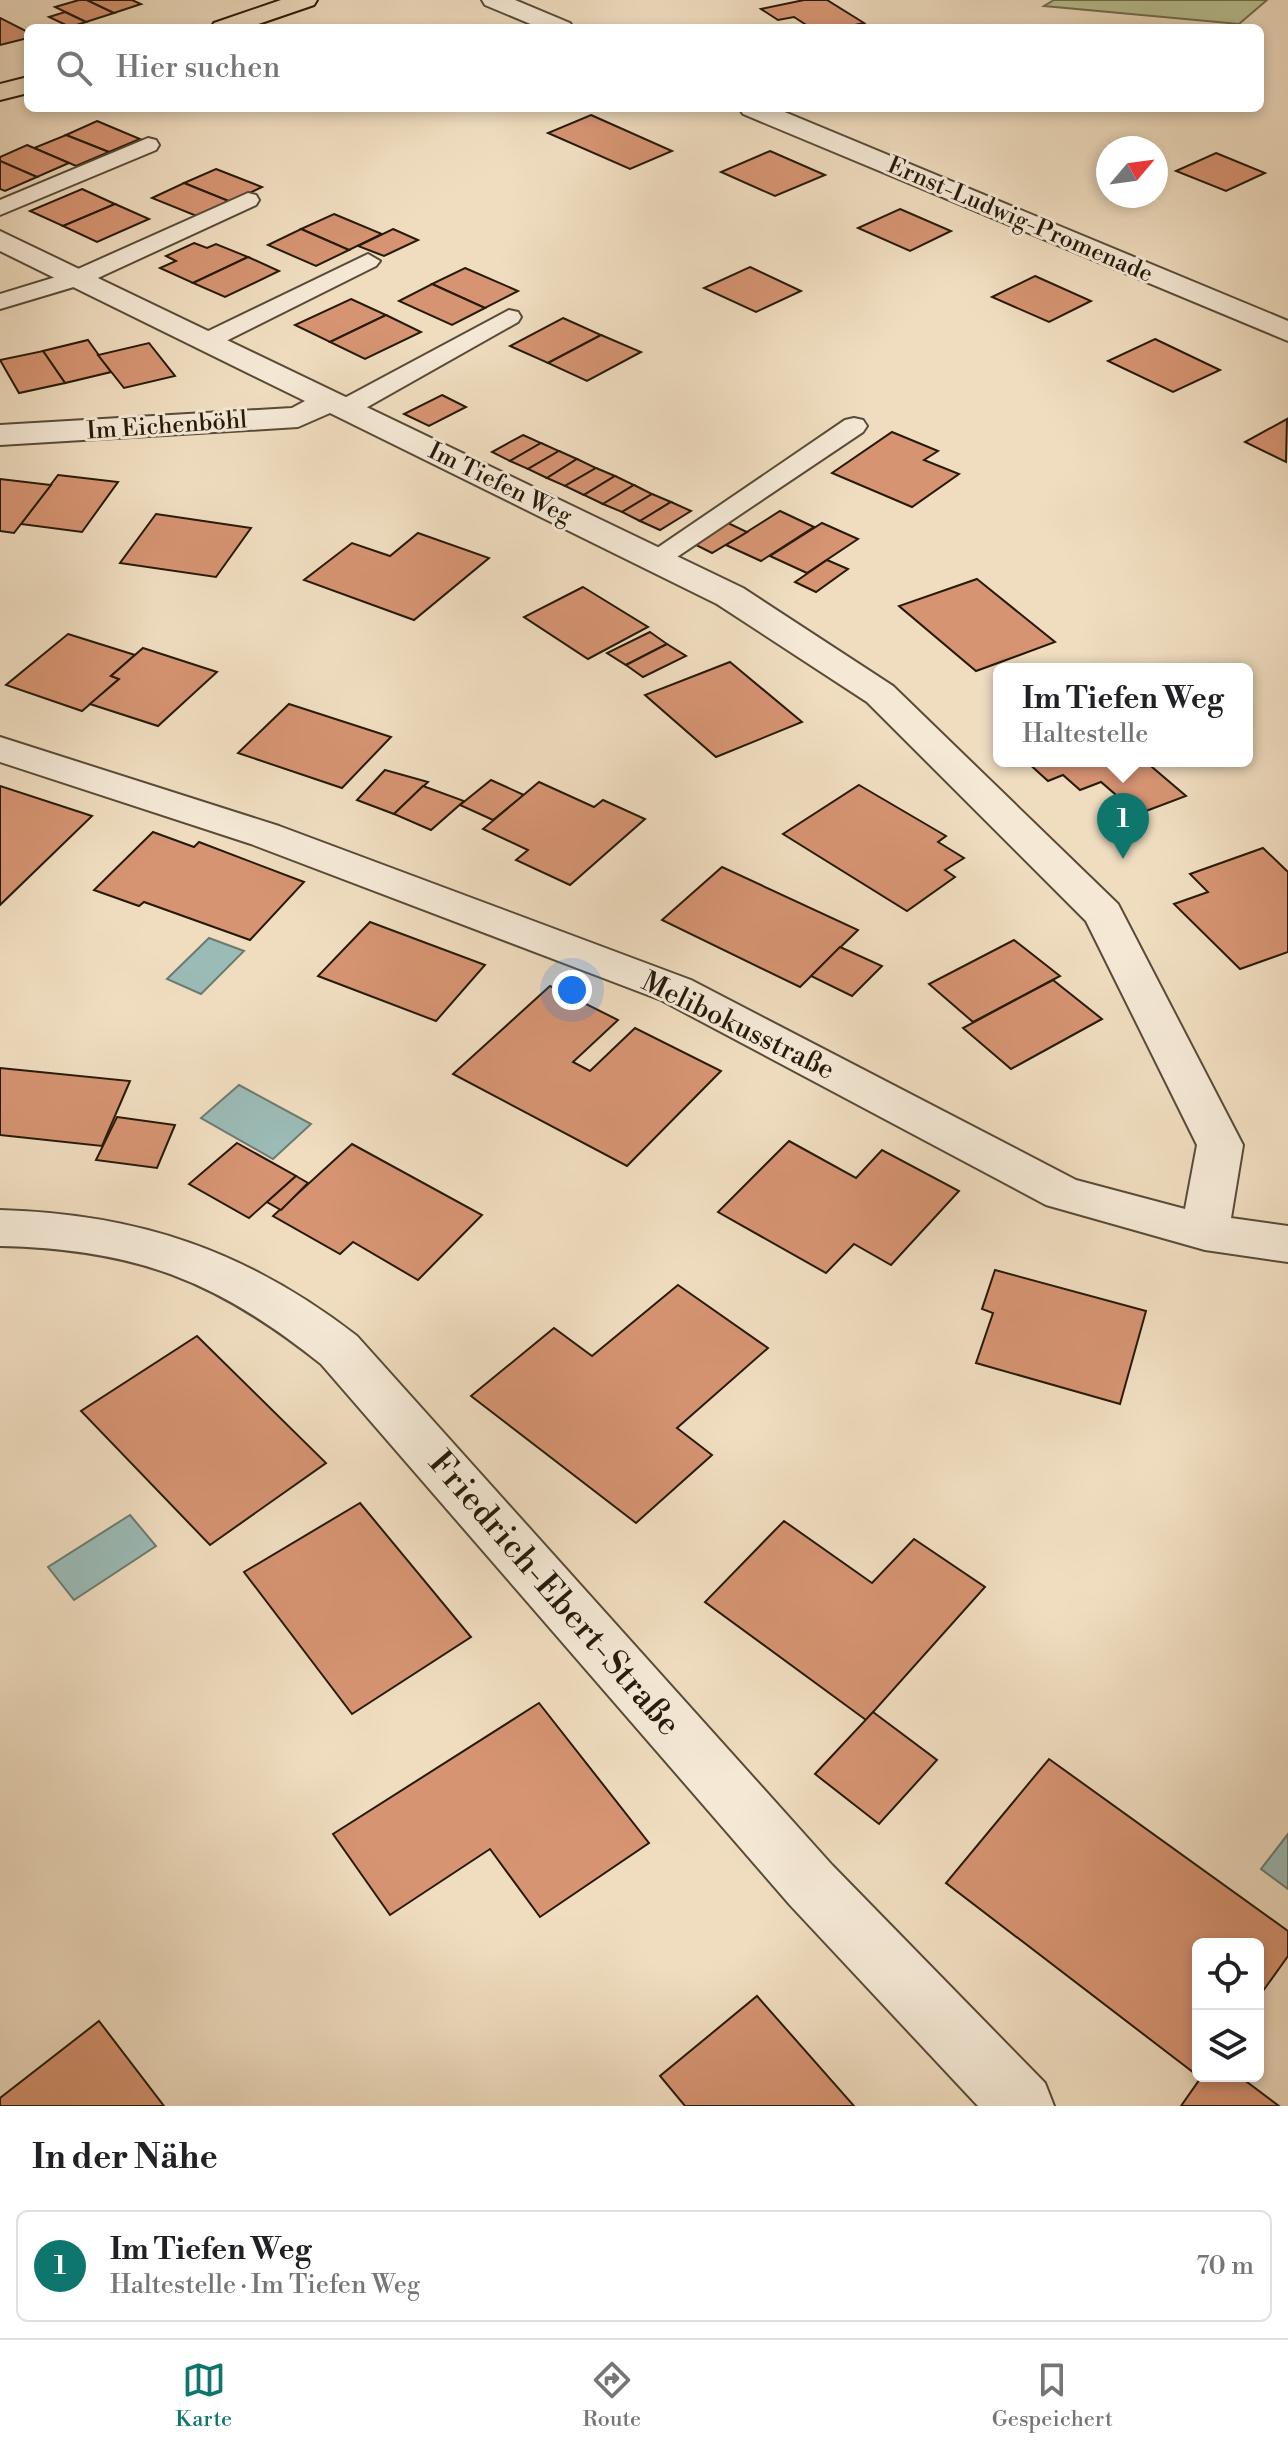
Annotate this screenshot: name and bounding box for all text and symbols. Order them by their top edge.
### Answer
search box [24,24,1264,112]
icon: search [52,46,96,90]
text: Hier suchen [116,49,280,87]
north arrow [1096,136,1168,208]
street label: Ernst-Ludwig-Promenade [883,150,1157,290]
street label: Im Eichenböhl [86,405,248,447]
street label: Im Tiefen Weg [423,436,577,532]
popup [993,663,1253,767]
text: Im Tiefen Weg [1022,680,1224,718]
text: Haltestelle [1022,718,1148,750]
pin: 1 [1097,793,1149,859]
street label: Melibokusstraße [636,964,840,1088]
your location [552,970,592,1010]
street label: Friedrich-Ebert-Straße [419,1443,689,1745]
map controls [1192,1938,1264,2082]
button: locate [1192,1938,1264,2010]
button: layers [1192,2010,1264,2082]
text: In der Nähe [32,2137,218,2179]
text: Im Tiefen Weg [110,2231,312,2269]
text: 1 [54,2250,66,2282]
text: 70 m [1196,2250,1254,2282]
text: Haltestelle · Im Tiefen Weg [110,2269,420,2301]
tab: Karte [175,2358,232,2433]
tab: Route [583,2358,641,2433]
tab: Gespeichert [992,2358,1113,2433]

